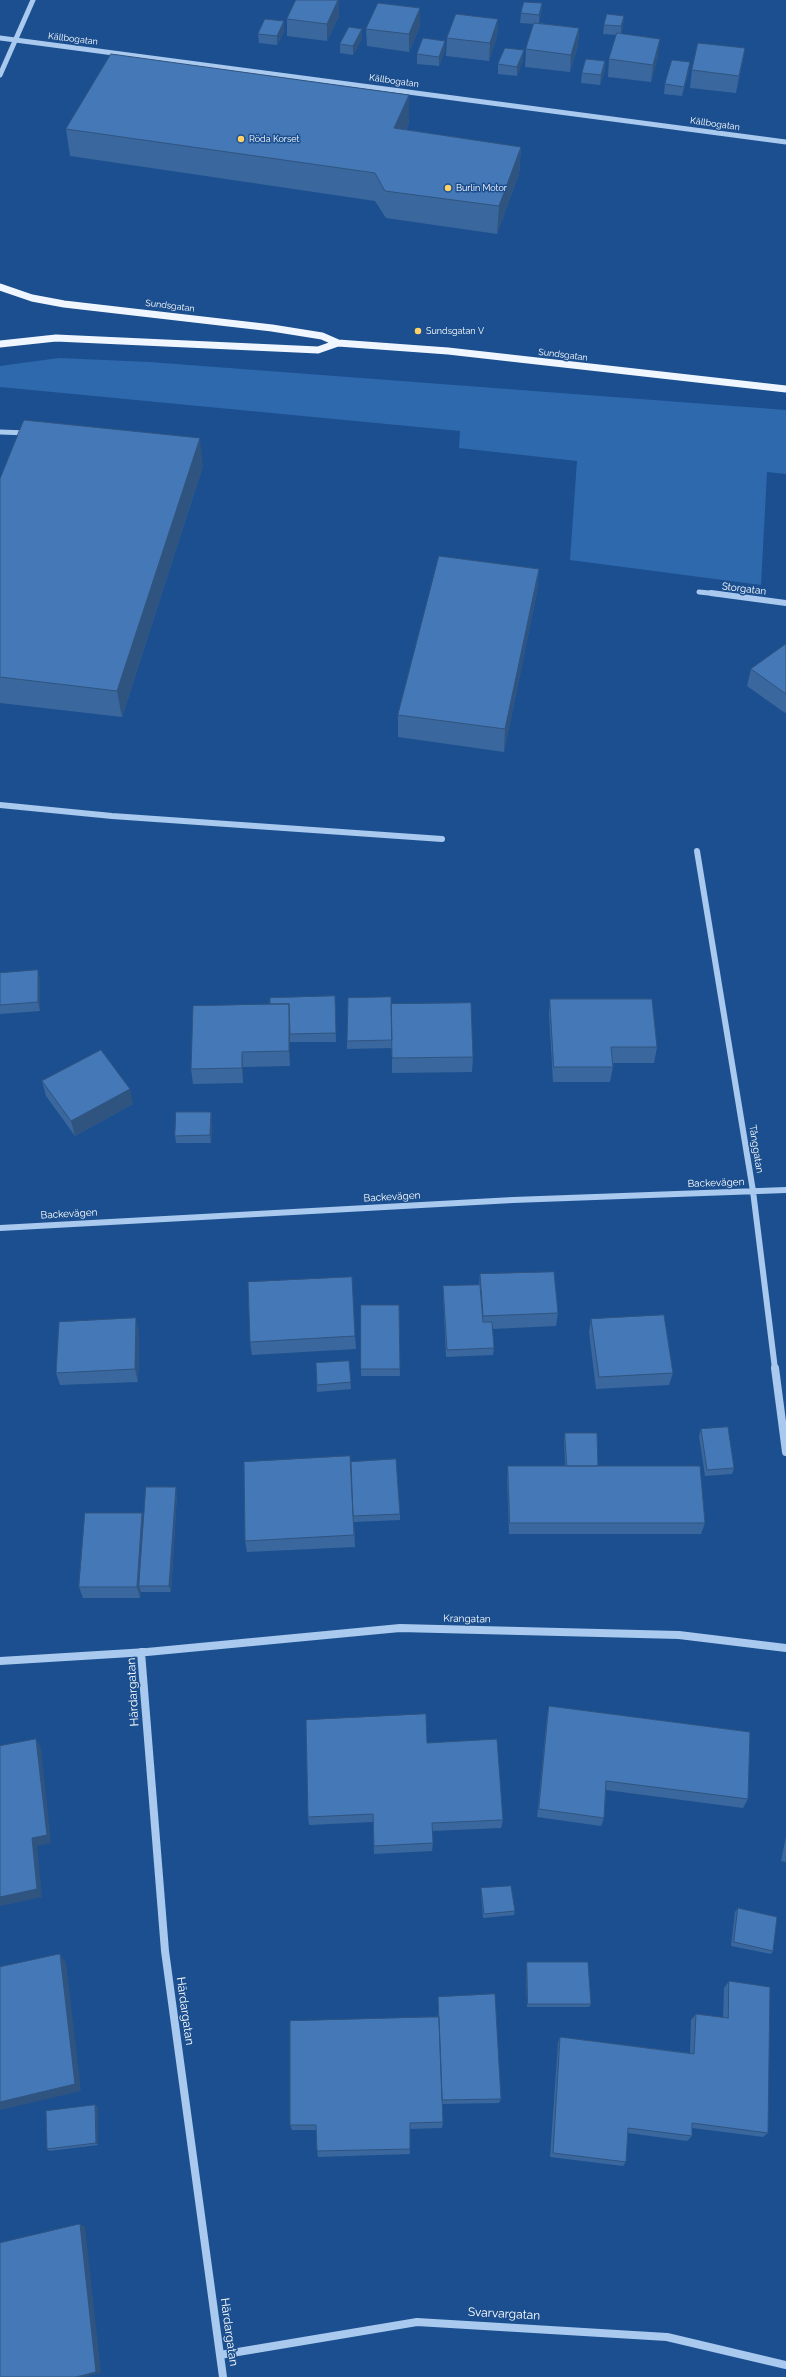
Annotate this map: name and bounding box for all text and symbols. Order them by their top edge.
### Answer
street label: Källbogatan [47,31,99,47]
street label: Källbogatan [368,72,420,90]
street label: Källbogatan [689,115,741,133]
marker: Röda Korset [236,134,246,144]
place label: Röda Korset [249,134,300,144]
marker: Burlin Motor [443,183,453,193]
place label: Burlin Motor [456,183,507,193]
street label: Sundsgatan [145,298,195,314]
marker: Sundsgatan V [413,326,423,336]
place label: Sundsgatan V [426,326,484,336]
street label: Sundsgatan [538,347,588,363]
street label: Storgatan [721,580,767,598]
street label: Tånggatan [746,1124,766,1174]
street label: Backevägen [687,1176,745,1190]
street label: Backevägen [363,1190,421,1204]
street label: Backevägen [40,1207,98,1221]
street label: Krangatan [443,1613,491,1625]
street label: Härdargatan [124,1657,142,1727]
street label: Härdargatan [173,1976,197,2046]
street label: Härdargatan [217,2297,241,2367]
street label: Svarvargatan [467,2305,541,2323]

